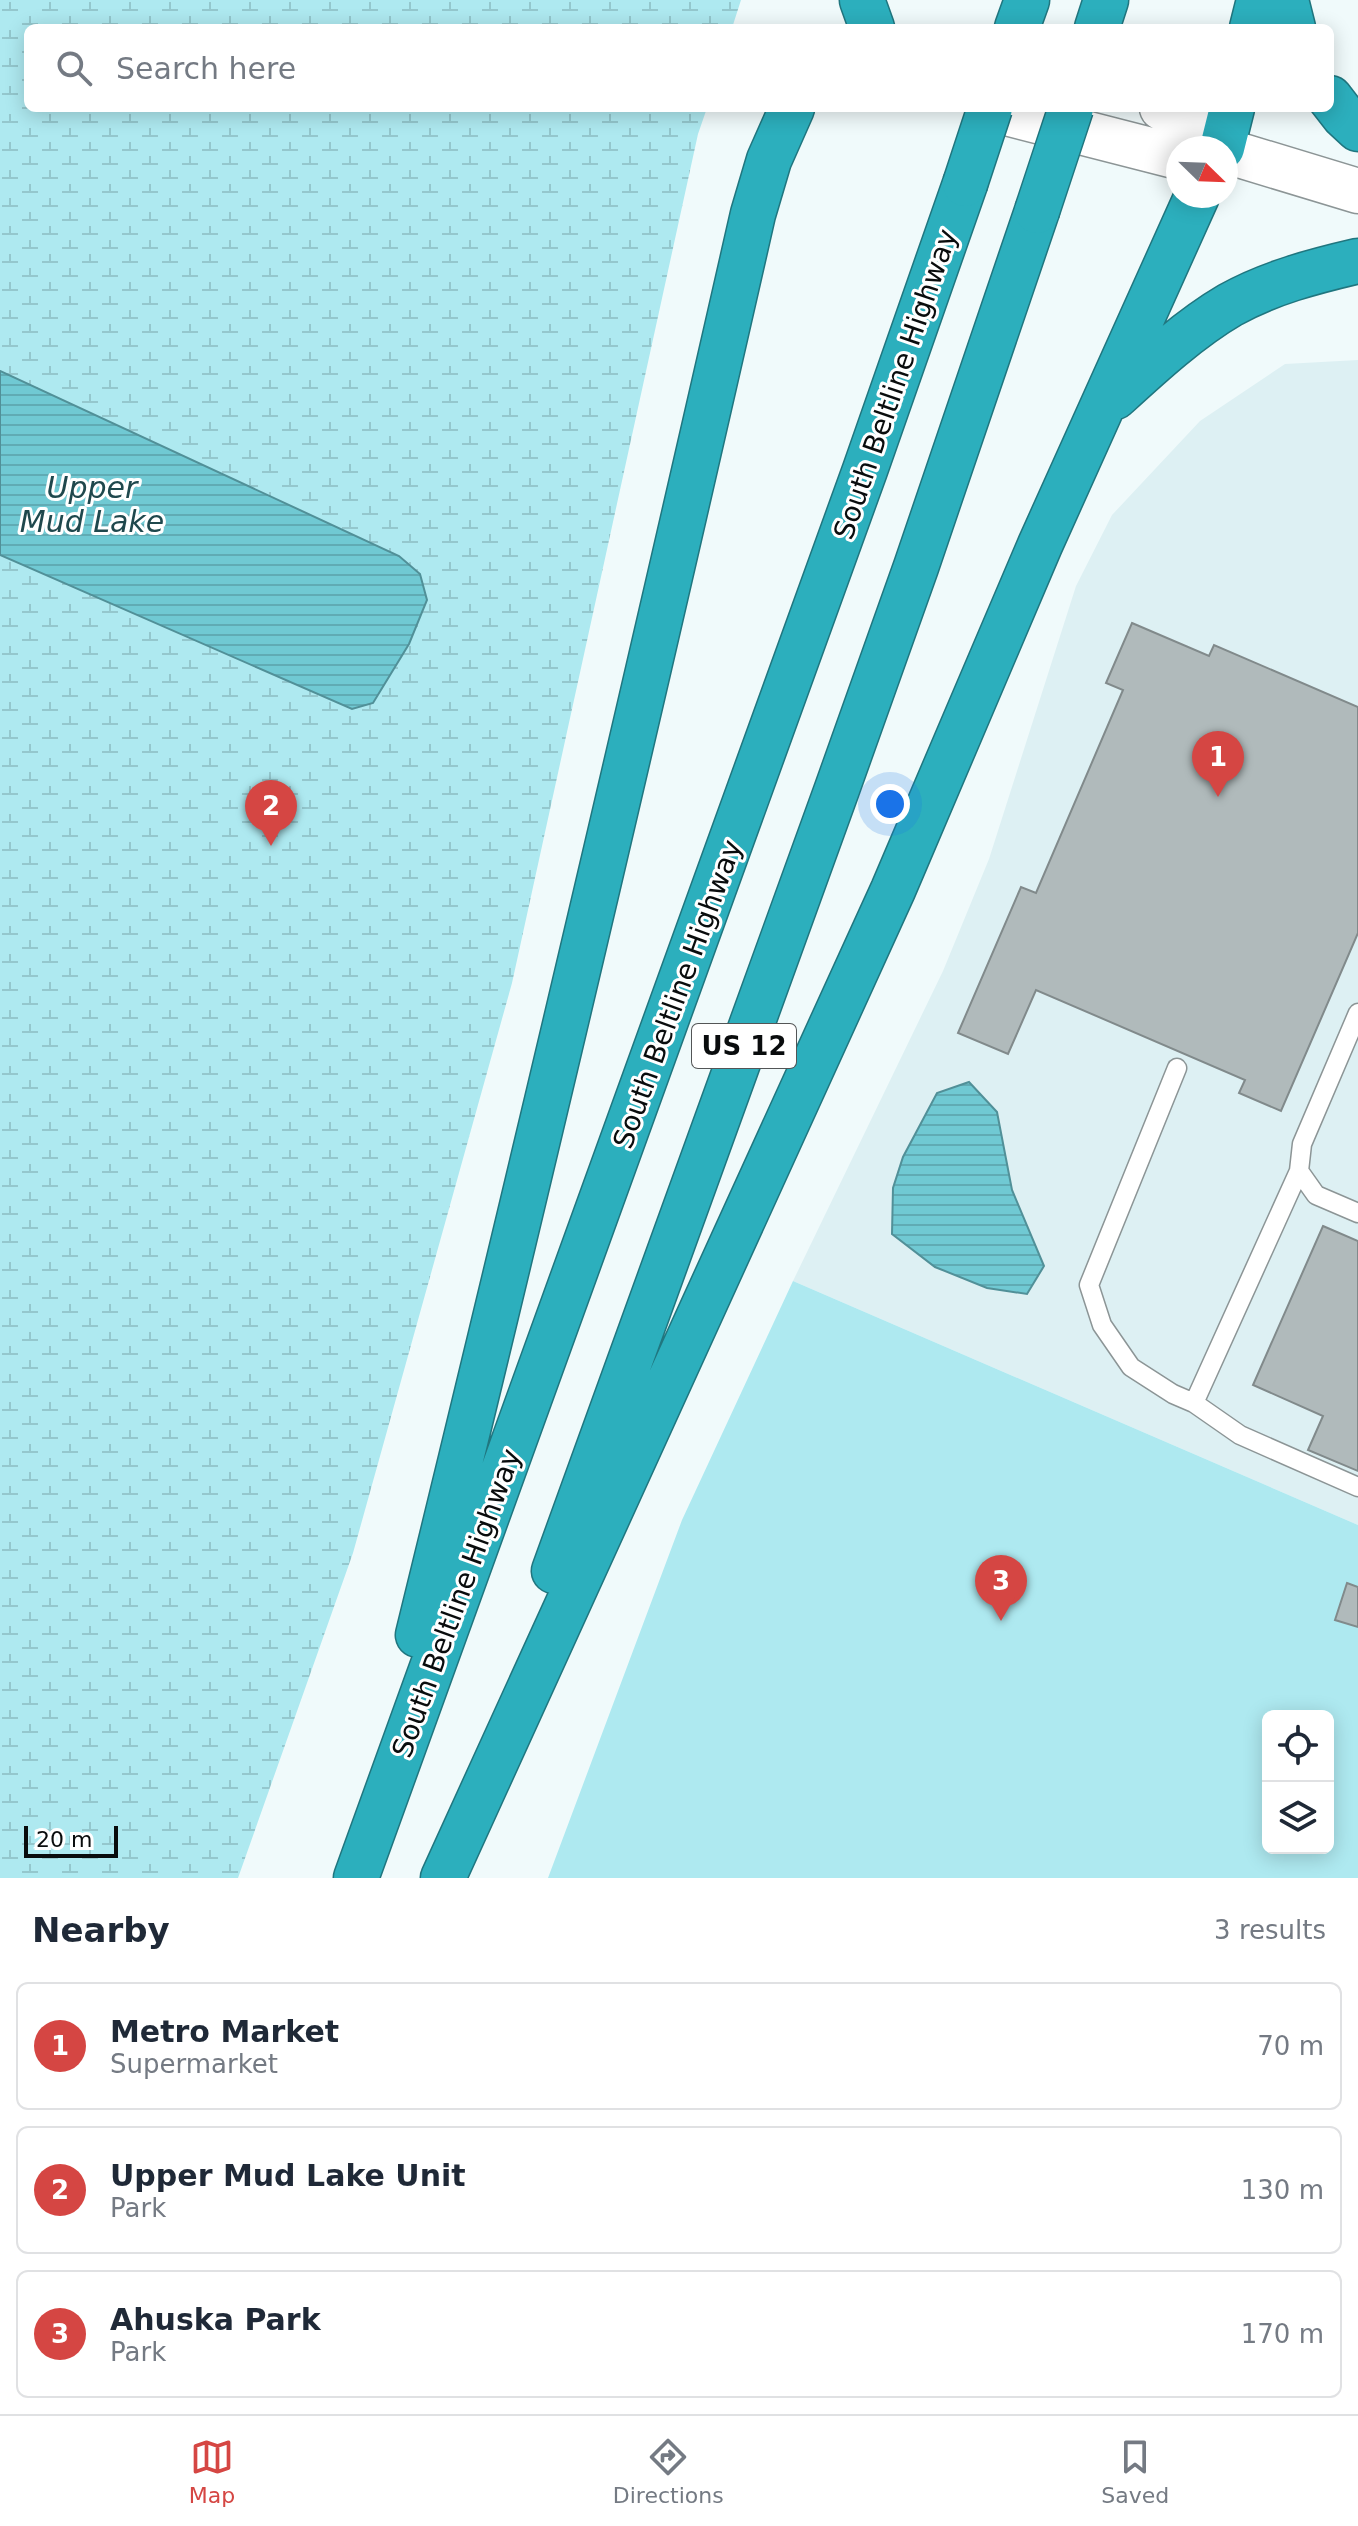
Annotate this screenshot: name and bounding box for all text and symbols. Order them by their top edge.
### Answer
search box [24,24,1334,112]
icon: search [52,46,96,90]
text: Search here [116,51,296,86]
north arrow [1166,136,1238,208]
street label: South Beltline Highway [827,225,964,544]
water label: Upper Mud Lake [20,470,164,539]
pin: 1 [1192,731,1244,797]
pin: 2 [245,780,297,846]
your location [870,784,910,824]
street label: South Beltline Highway [606,835,749,1153]
road number: US 12 [692,1024,796,1068]
street label: South Beltline Highway [385,1444,528,1762]
pin: 3 [975,1555,1027,1621]
map controls [1262,1710,1334,1854]
button: locate [1262,1710,1334,1782]
button: layers [1262,1782,1334,1854]
scale bar [24,1822,118,1858]
text: 20 m [36,1827,92,1852]
text: Nearby [32,1910,170,1950]
text: 3 results [1214,1915,1326,1945]
text: Metro Market [110,2014,339,2049]
text: 1 [51,2031,69,2061]
text: 70 m [1257,2031,1324,2061]
text: Supermarket [110,2049,278,2079]
text: Upper Mud Lake Unit [110,2158,466,2193]
text: 2 [51,2175,69,2205]
text: 130 m [1241,2175,1324,2205]
text: Park [110,2193,166,2223]
text: Ahuska Park [110,2302,321,2337]
text: 3 [51,2319,69,2349]
text: 170 m [1241,2319,1324,2349]
text: Park [110,2337,166,2367]
tab: Map [189,2435,235,2508]
tab: Directions [613,2435,724,2508]
tab: Saved [1101,2435,1169,2508]

